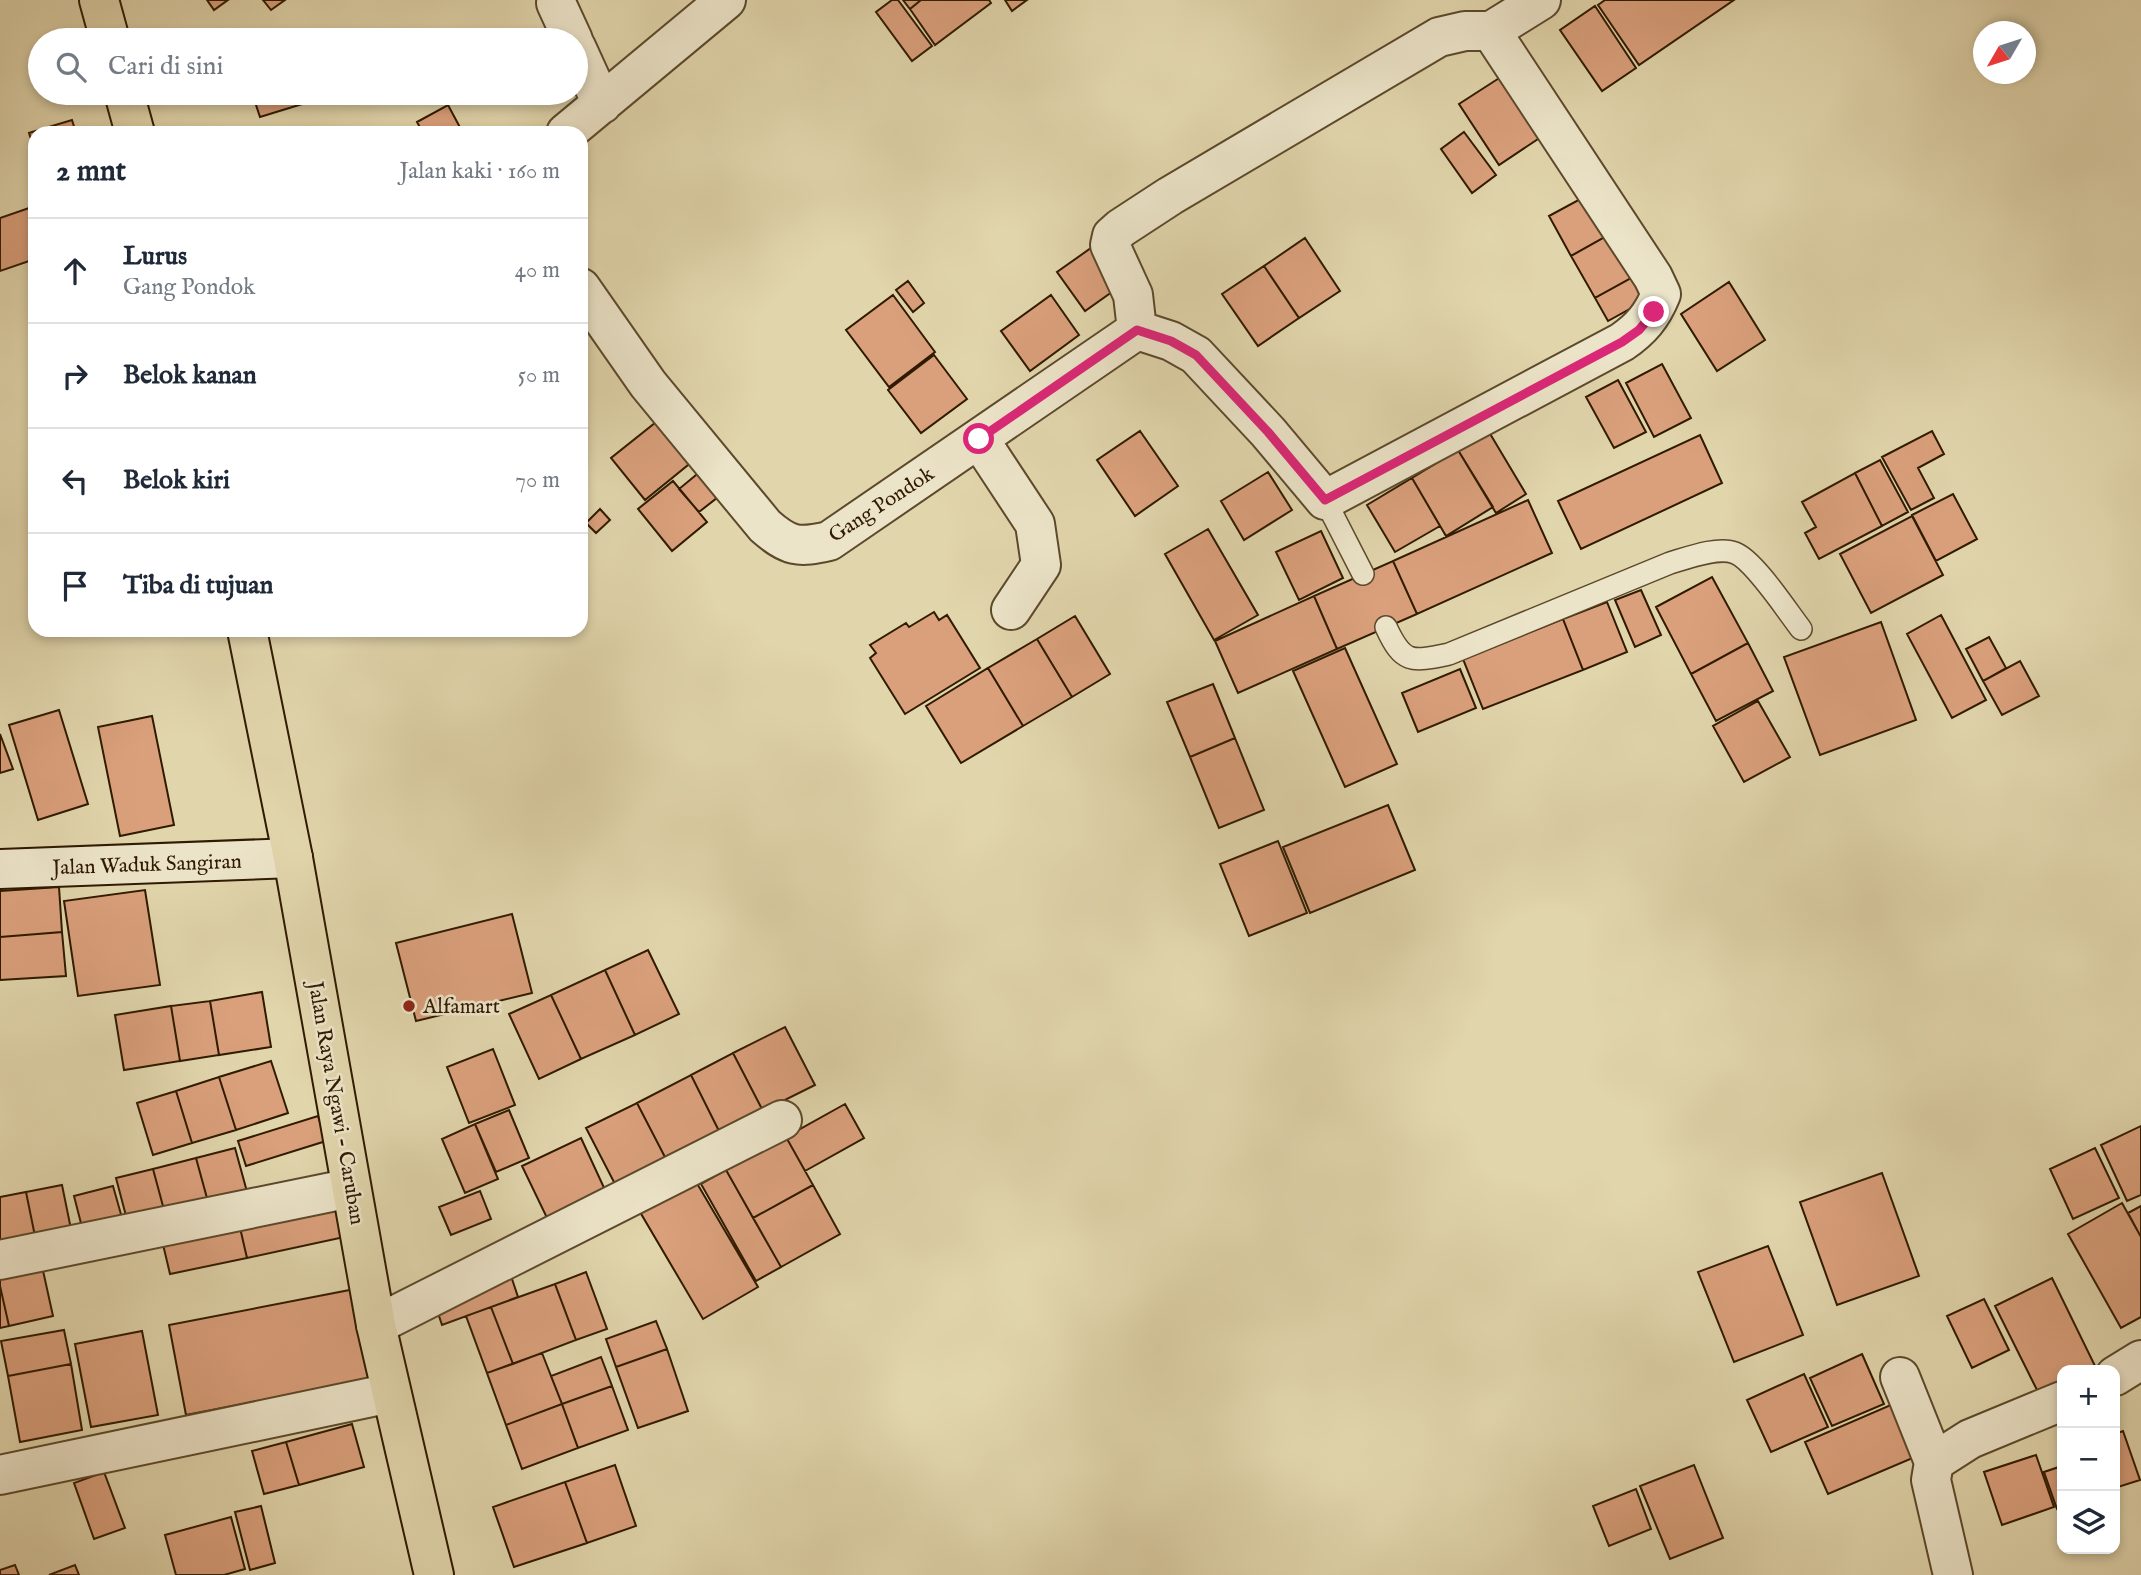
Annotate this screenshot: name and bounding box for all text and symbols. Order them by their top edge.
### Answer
north arrow [1973,21,2036,84]
search box [28,28,588,105]
icon: search [52,48,90,86]
text: Cari di sini [108,50,223,83]
text: 2 mnt [56,153,126,191]
text: Jalan kaki · 160 m [400,157,560,186]
text: Lurus [123,240,187,273]
icon: ahead [56,252,94,290]
text: 40 m [515,256,560,285]
text: Gang Pondok [123,273,255,302]
route end [1638,296,1669,327]
icon: right [56,357,94,395]
text: Belok kanan [123,359,257,392]
text: 50 m [518,361,560,390]
route start [963,423,994,454]
street label: Gang Pondok [824,461,940,549]
icon: left [56,462,94,500]
text: Belok kiri [123,464,230,497]
text: 70 m [515,466,560,495]
icon: arrive [56,567,94,605]
text: Tiba di tujuan [123,569,273,602]
street label: Jalan Waduk Sangiran [50,849,242,882]
street label: Jalan Raya Ngawi - Caruban [300,978,370,1227]
place label: Alfamart [422,994,500,1021]
marker: Alfamart [401,998,417,1014]
map controls [2057,1365,2120,1554]
button: + [2057,1365,2120,1428]
button: − [2057,1428,2120,1491]
button: layers [2057,1491,2120,1554]

